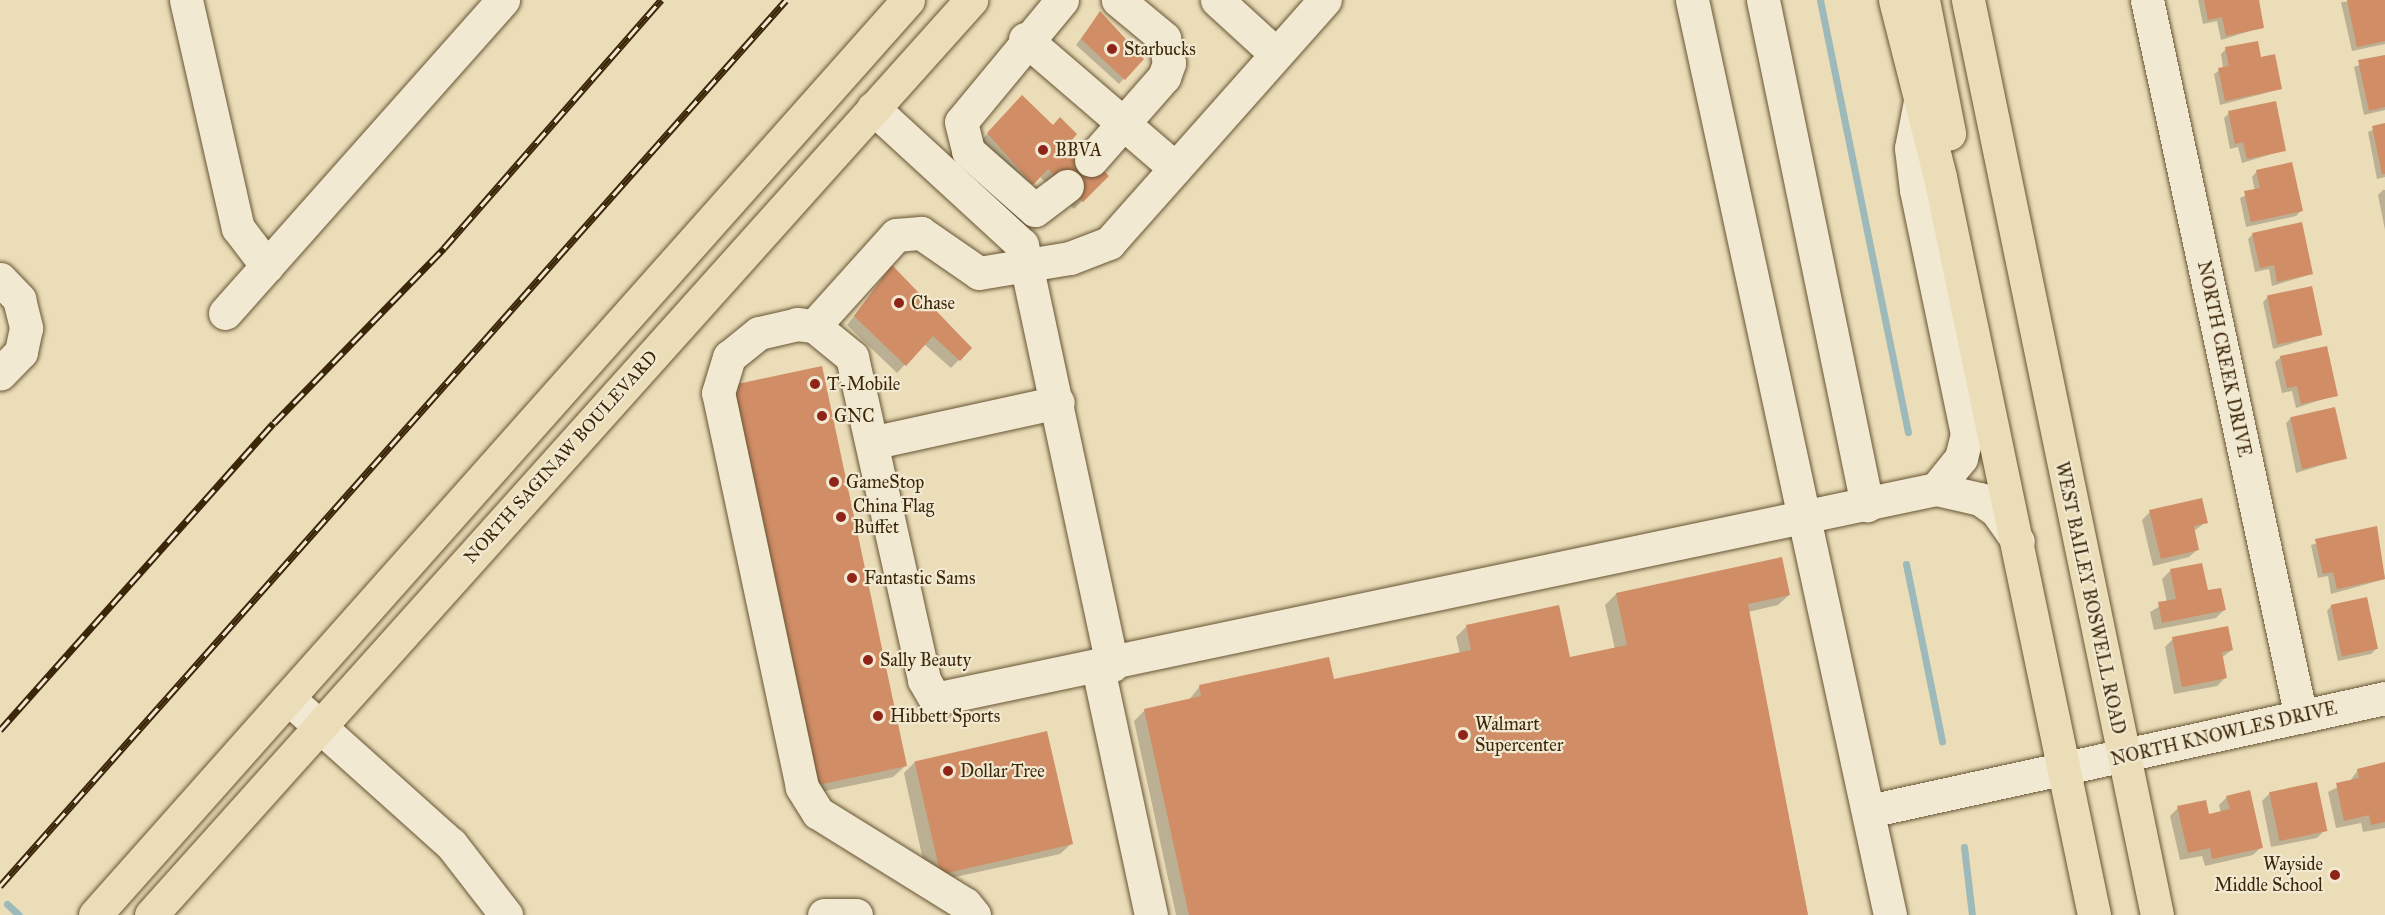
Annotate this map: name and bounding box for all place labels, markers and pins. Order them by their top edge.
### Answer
place label: Starbucks [1124,38,1196,60]
marker: Starbucks [1105,42,1119,56]
place label: BBVA [1055,139,1102,161]
marker: BBVA [1036,143,1050,157]
place label: Chase [911,292,955,314]
marker: Chase [892,296,906,310]
place label: T-Mobile [827,373,900,395]
marker: T-Mobile [808,377,822,391]
place label: GNC [834,405,875,427]
marker: GNC [815,409,829,423]
place label: GameStop [846,471,924,493]
marker: GameStop [827,475,841,489]
place label: China Flag Buffet [853,496,934,538]
marker: China Flag Buffet [834,510,848,524]
place label: Fantastic Sams [864,567,976,589]
marker: Fantastic Sams [845,571,859,585]
place label: Sally Beauty [880,649,971,671]
marker: Sally Beauty [861,653,875,667]
place label: Hibbett Sports [890,705,1000,727]
marker: Hibbett Sports [871,709,885,723]
place label: Walmart Supercenter [1475,714,1563,756]
marker: Walmart Supercenter [1456,728,1470,742]
place label: Dollar Tree [960,760,1045,782]
marker: Dollar Tree [941,764,955,778]
place label: Wayside Middle School [2214,854,2323,896]
marker: Wayside Middle School [2328,868,2342,882]

